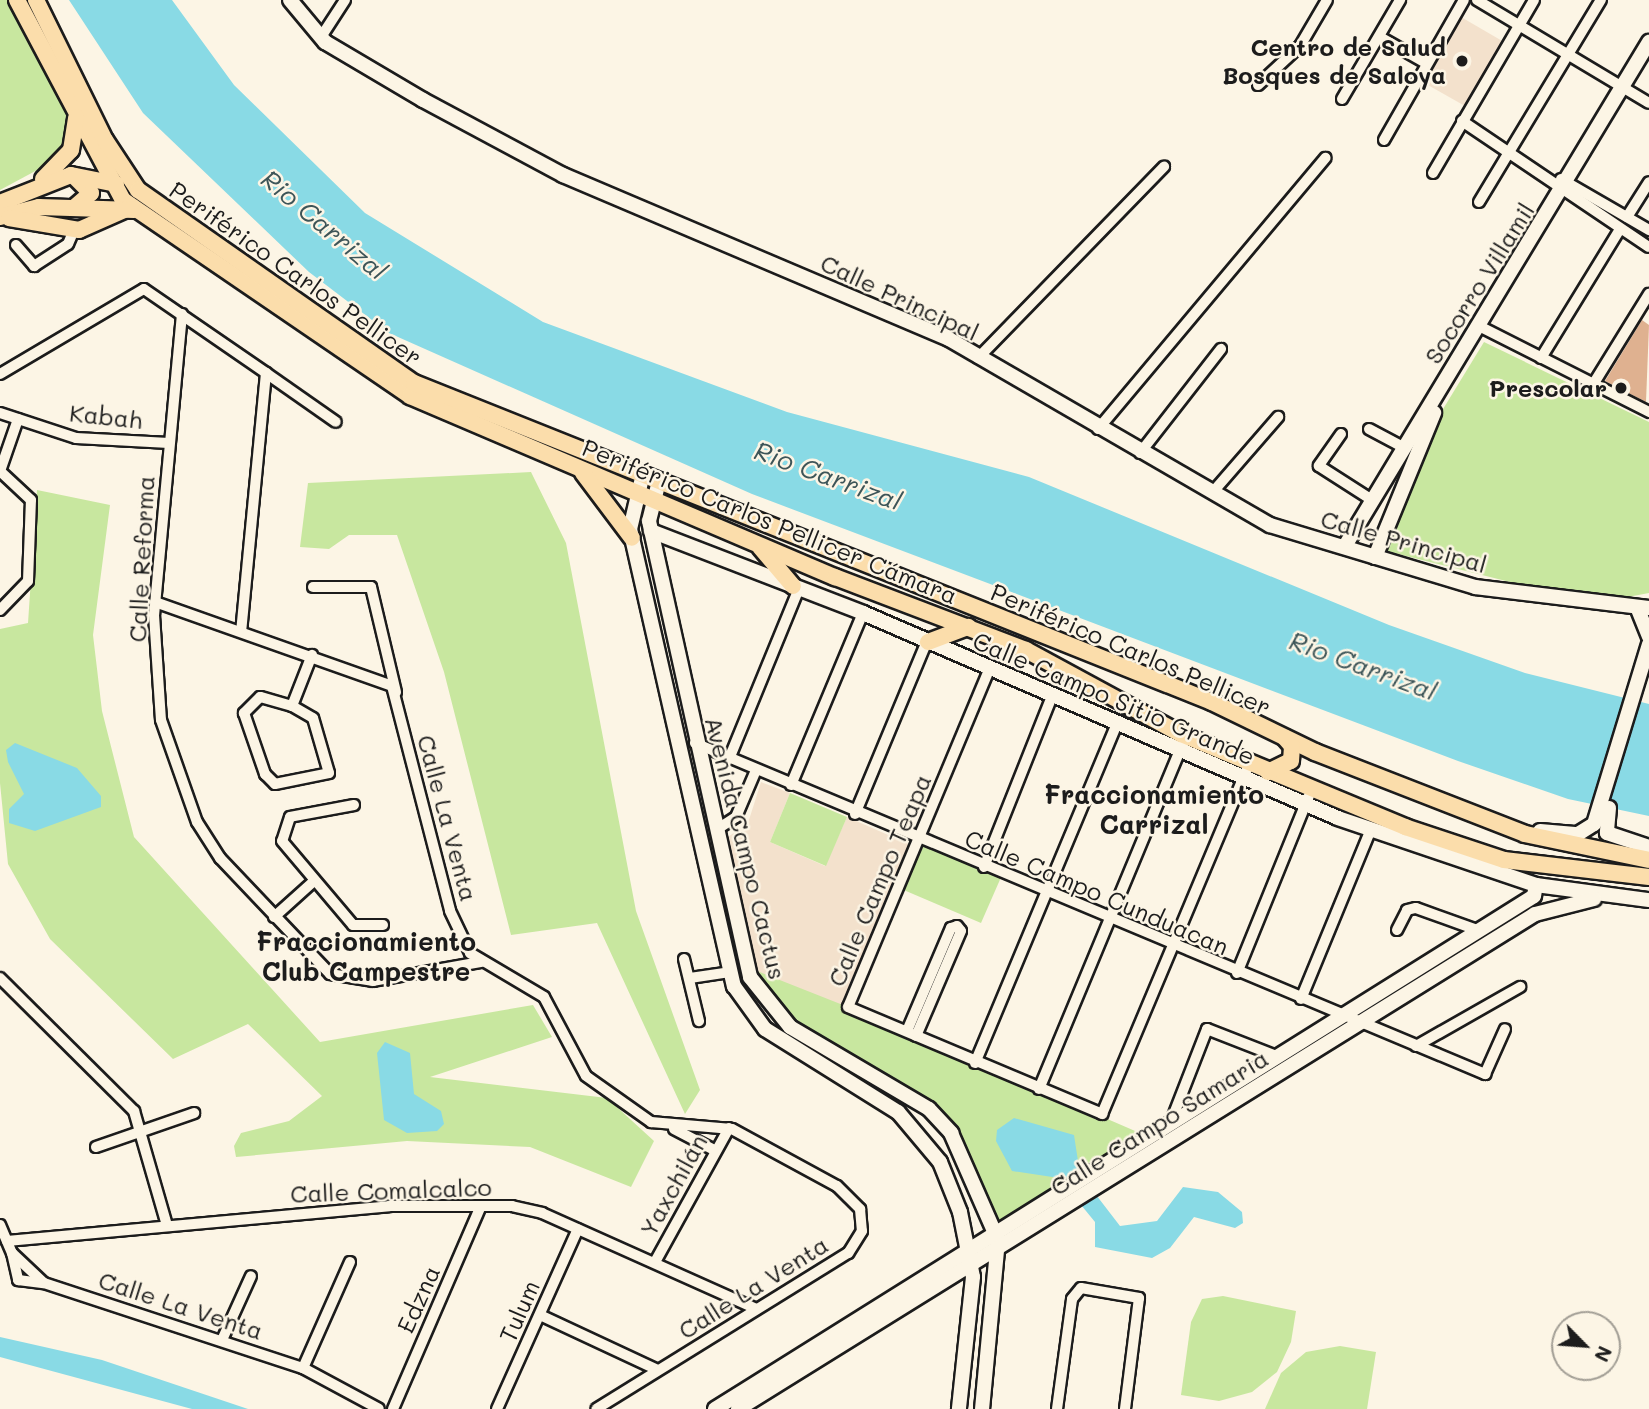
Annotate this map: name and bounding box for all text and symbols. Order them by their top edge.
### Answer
place label: Centro de Salud Bosques de Saloya [1222,33,1446,89]
marker: Centro de Salud Bosques de Saloya [1452,51,1472,71]
water label: Rio Carrizal [255,163,393,287]
street label: Periférico Carlos Pellicer [164,175,428,371]
street label: Socorro Villamil [1418,197,1540,369]
street label: Calle Principal [816,248,984,346]
place label: Prescolar [1489,374,1607,402]
marker: Prescolar [1613,380,1629,396]
street label: Kabah [68,398,144,434]
street label: Periférico Carlos Pellicer Cámara [578,432,962,610]
water label: Rio Carrizal [750,435,906,517]
street label: Calle Reforma [122,475,160,643]
street label: Calle Principal [1318,504,1490,578]
street label: Periférico Carlos Pellicer [987,577,1275,721]
street label: Calle Campo Sitio Grande [969,625,1259,771]
water label: Rio Carrizal [1285,625,1441,707]
street label: Avenida Campo Cactus [699,714,793,982]
street label: Calle La Venta [412,732,484,904]
street label: Calle Campo Teapa [821,770,937,990]
district label: Fraccionamiento Carrizal [1044,779,1264,840]
street label: Calle Campo Cunduacan [961,823,1233,961]
district label: Fraccionamiento Club Campestre [256,926,476,988]
street label: Calle Campo Samaria [1045,1043,1273,1201]
street label: Yaxchilán [633,1129,713,1241]
street label: Calle Comalcalco [290,1172,492,1208]
street label: Calle La Venta [673,1229,833,1345]
street label: Edzna [390,1261,446,1337]
street label: Calle La Venta [95,1265,267,1345]
street label: Tulum [493,1276,545,1346]
north arrow [1551,1311,1621,1381]
text: N [1589,1342,1618,1366]

